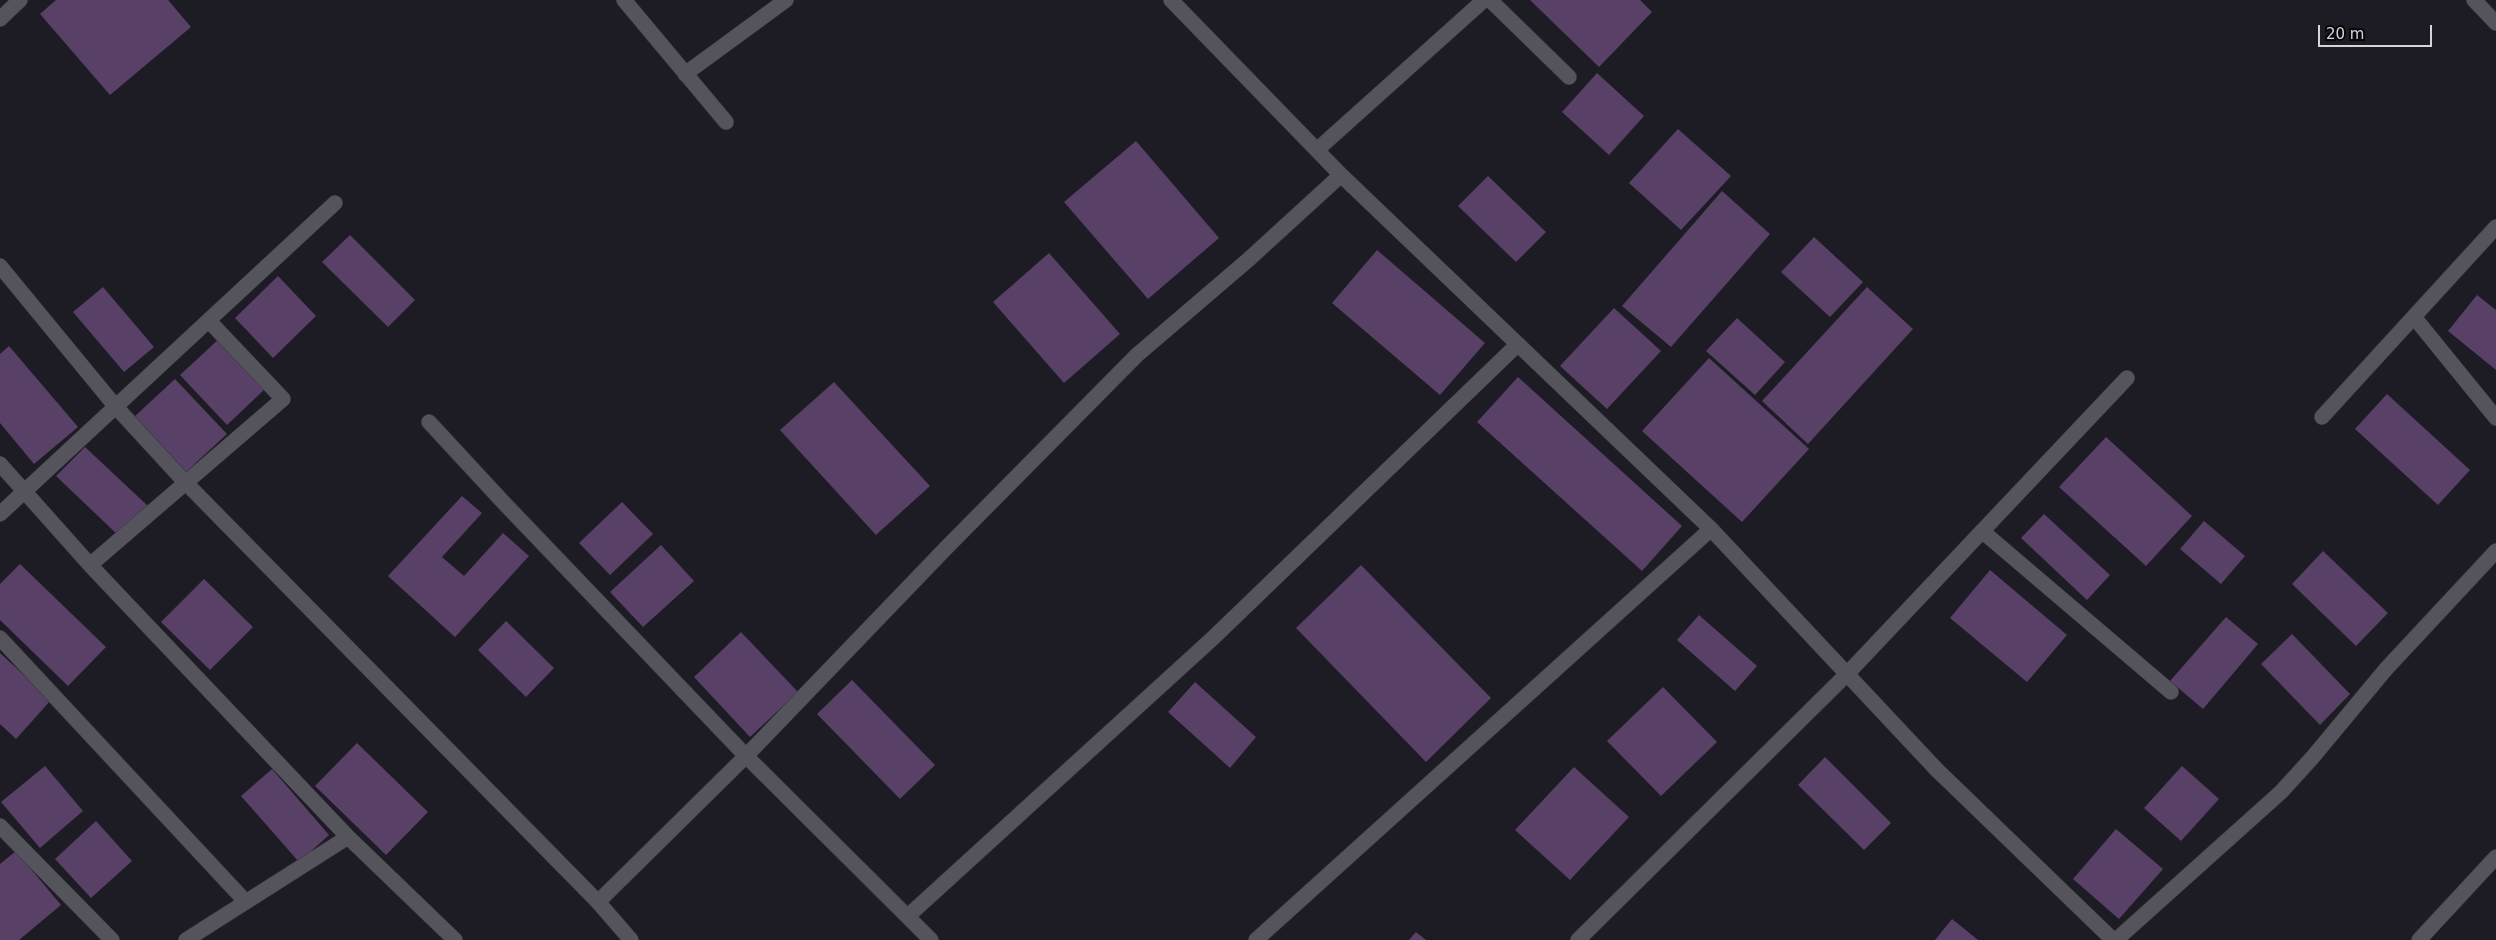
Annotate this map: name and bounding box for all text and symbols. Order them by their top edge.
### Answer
scale bar [2321,15,2435,47]
text: 20 m [2326,25,2364,43]

